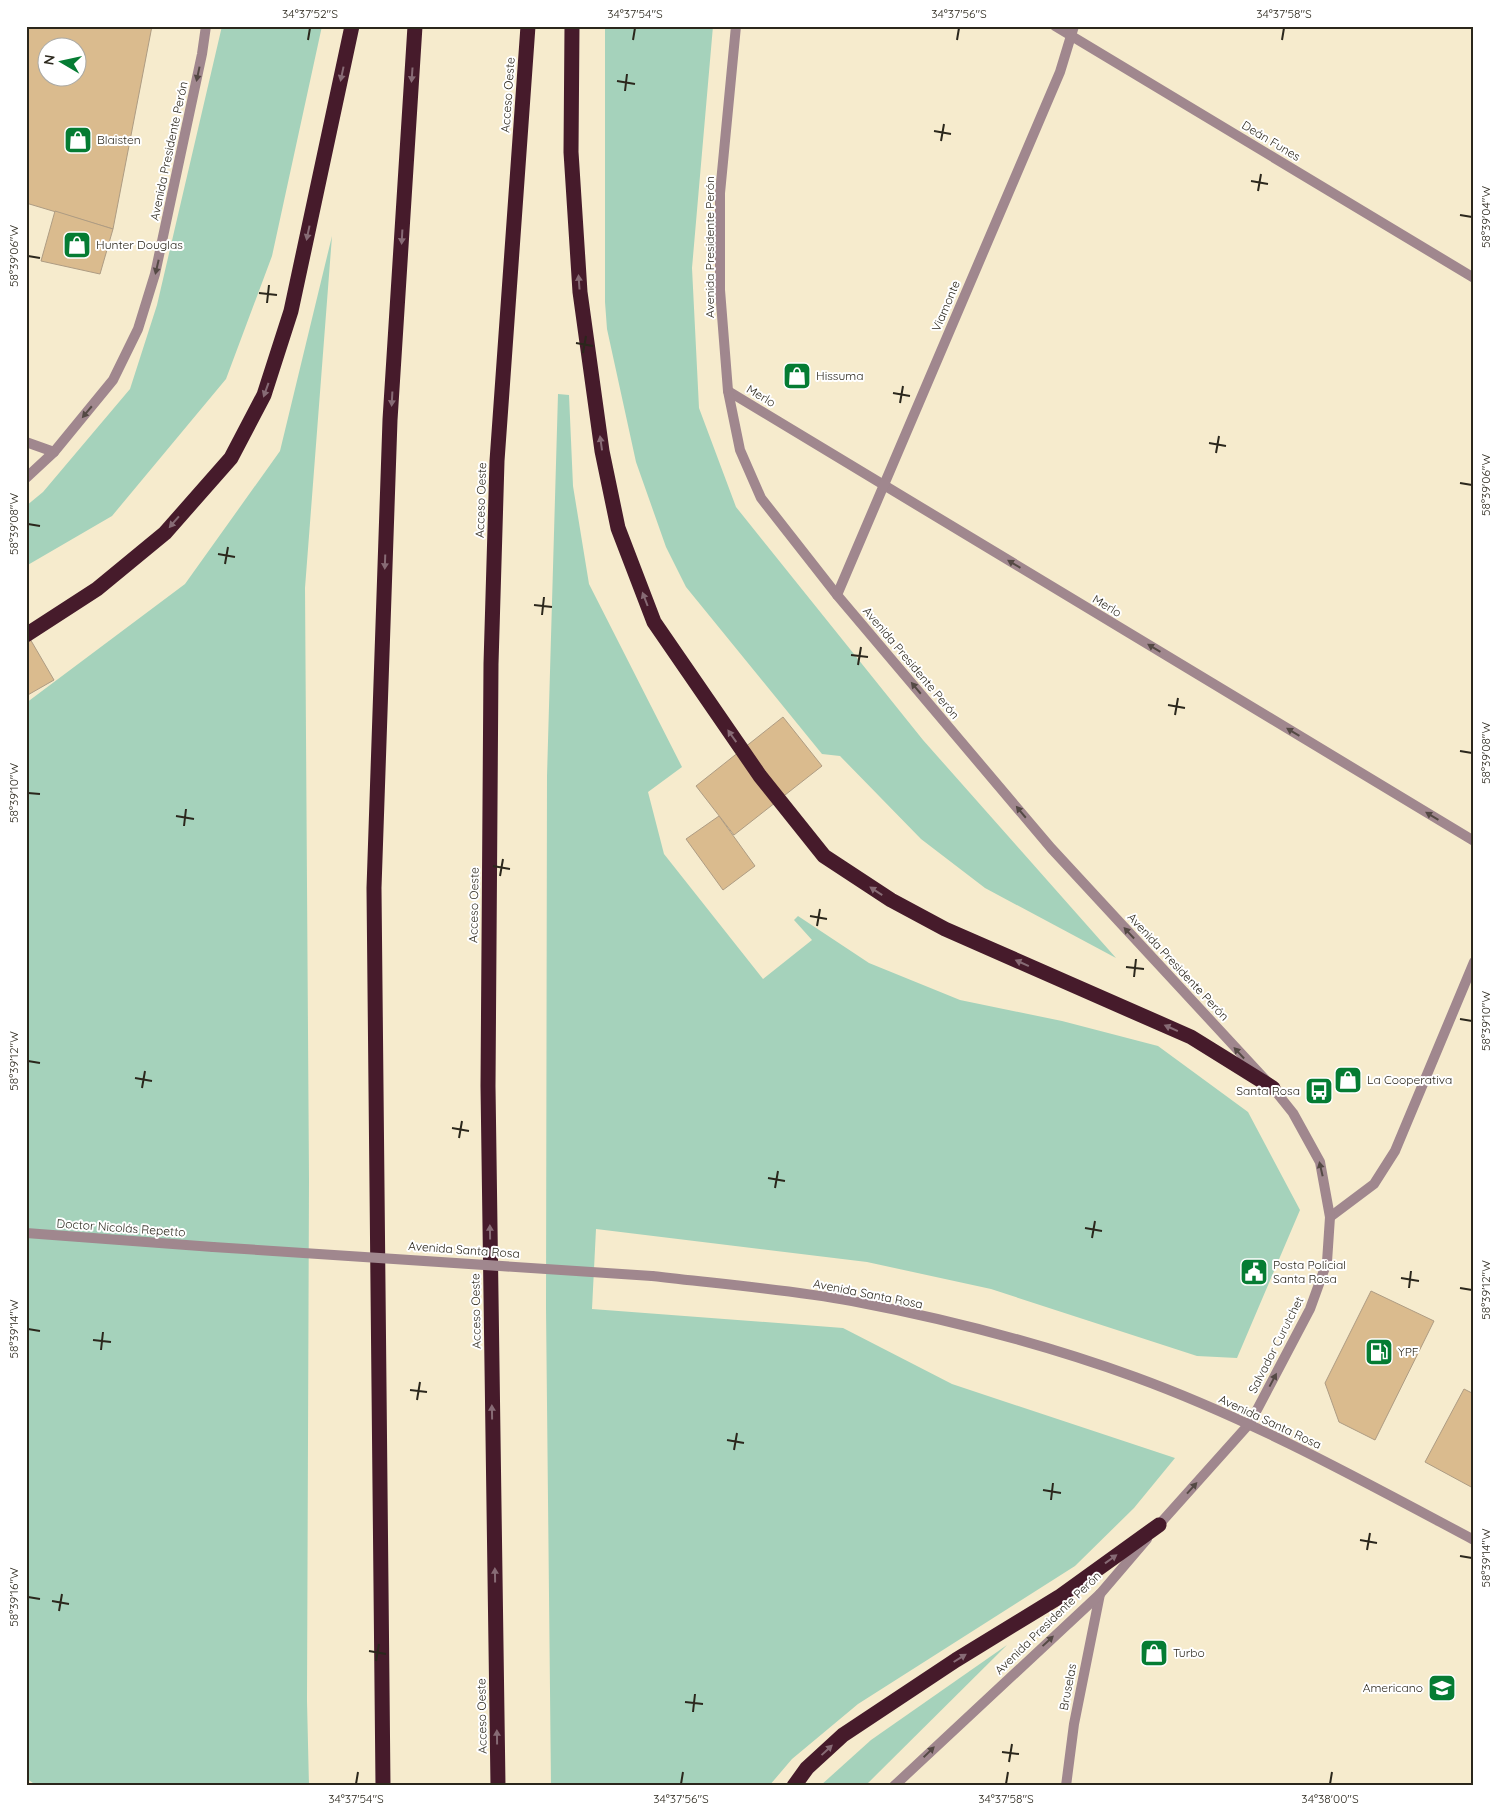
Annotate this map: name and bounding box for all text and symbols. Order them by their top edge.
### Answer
text: 34°37'52"S [282,6,338,21]
text: 34°37'54"S [607,6,663,21]
text: 34°37'56"S [931,6,987,21]
text: 34°37'58"S [1256,6,1312,21]
north arrow [38,38,88,88]
text: N [39,53,59,66]
street label: Acceso Oeste [497,57,518,133]
one-way arrow [337,66,345,82]
one-way arrow [193,67,201,83]
one-way arrow [407,67,415,83]
street label: Avenida Presidente Perón [146,80,191,222]
street label: Deán Funes [1239,117,1304,164]
shop icon: Blaisten [63,125,93,155]
place label: Blaisten [97,132,141,147]
street label: Avenida Presidente Perón [702,176,717,318]
text: 58°39'04"W [1478,186,1493,248]
text: 58°39'06"W [6,225,21,287]
one-way arrow [304,225,312,240]
one-way arrow [397,229,405,245]
shop icon: Hunter Douglas [62,230,92,260]
place label: Hunter Douglas [96,237,183,252]
one-way arrow [153,260,161,275]
one-way arrow [575,274,583,290]
street label: Viamonte [928,278,963,333]
shop icon: Hissuma [782,361,812,391]
place label: Hissuma [816,368,864,383]
street label: Merlo [744,381,779,410]
one-way arrow [262,382,269,397]
one-way arrow [387,392,395,408]
one-way arrow [81,405,92,418]
one-way arrow [597,435,605,451]
text: 58°39'06"W [1478,454,1493,516]
street label: Acceso Oeste [472,462,489,538]
text: 58°39'08"W [6,493,21,555]
one-way arrow [168,516,180,528]
one-way arrow [381,554,389,570]
one-way arrow [1008,560,1021,569]
one-way arrow [641,591,649,606]
street label: Merlo [1090,591,1125,620]
street label: Avenida Presidente Perón [860,603,963,722]
one-way arrow [1147,644,1160,653]
one-way arrow [910,682,921,695]
text: 58°39'08"W [1478,722,1493,784]
one-way arrow [1286,728,1299,737]
one-way arrow [727,729,737,743]
text: 58°39'10"W [6,763,21,823]
one-way arrow [1015,806,1026,819]
one-way arrow [1425,811,1438,820]
street label: Acceso Oeste [465,867,482,943]
one-way arrow [870,886,883,896]
street label: Avenida Presidente Perón [1124,910,1232,1024]
one-way arrow [1123,928,1135,940]
one-way arrow [1015,958,1029,966]
text: 58°39'10"W [1478,991,1493,1051]
one-way arrow [1164,1023,1178,1031]
text: 58°39'12"W [6,1031,21,1091]
one-way arrow [1234,1046,1245,1059]
shop icon: La Cooperativa [1333,1065,1363,1095]
place label: La Cooperativa [1367,1072,1452,1087]
bus stop icon: Santa Rosa [1304,1076,1334,1106]
place label: Santa Rosa [1236,1083,1300,1098]
one-way arrow [1317,1162,1325,1177]
street label: Doctor Nicolás Repetto [56,1216,186,1239]
one-way arrow [486,1224,494,1240]
street label: Avenida Santa Rosa [408,1238,520,1261]
public building icon: Posta Policial Santa Rosa [1239,1257,1269,1287]
place label: Posta Policial Santa Rosa [1273,1257,1346,1286]
text: 58°39'12"W [1478,1260,1493,1320]
street label: Acceso Oeste [467,1273,484,1349]
street label: Avenida Santa Rosa [812,1275,924,1312]
street label: Salvador Curutchet [1245,1294,1306,1396]
text: 58°39'14"W [6,1299,21,1359]
fuel station icon: YPF [1364,1337,1394,1367]
place label: YPF [1398,1344,1419,1359]
one-way arrow [1268,1373,1277,1387]
street label: Avenida Santa Rosa [1216,1391,1324,1452]
one-way arrow [488,1404,496,1420]
one-way arrow [1186,1482,1197,1495]
text: 58°39'14"W [1478,1528,1493,1588]
one-way arrow [1104,1554,1117,1565]
one-way arrow [490,1566,498,1582]
text: 58°39'16"W [6,1567,21,1627]
street label: Avenida Presidente Perón [991,1568,1104,1677]
one-way arrow [1042,1635,1054,1647]
shop icon: Turbo [1139,1638,1169,1668]
place label: Turbo [1173,1645,1205,1660]
one-way arrow [954,1653,967,1663]
street label: Bruselas [1056,1662,1079,1712]
school or university icon: Americano [1427,1673,1457,1703]
street label: Acceso Oeste [473,1678,490,1754]
place label: Americano [1363,1680,1423,1695]
one-way arrow [493,1729,501,1745]
one-way arrow [820,1744,832,1756]
one-way arrow [923,1746,935,1758]
text: 34°37'54"S [328,1791,384,1806]
text: 34°37'56"S [653,1791,709,1806]
text: 34°37'58"S [978,1791,1034,1806]
text: 34°38'00"S [1301,1791,1359,1806]

